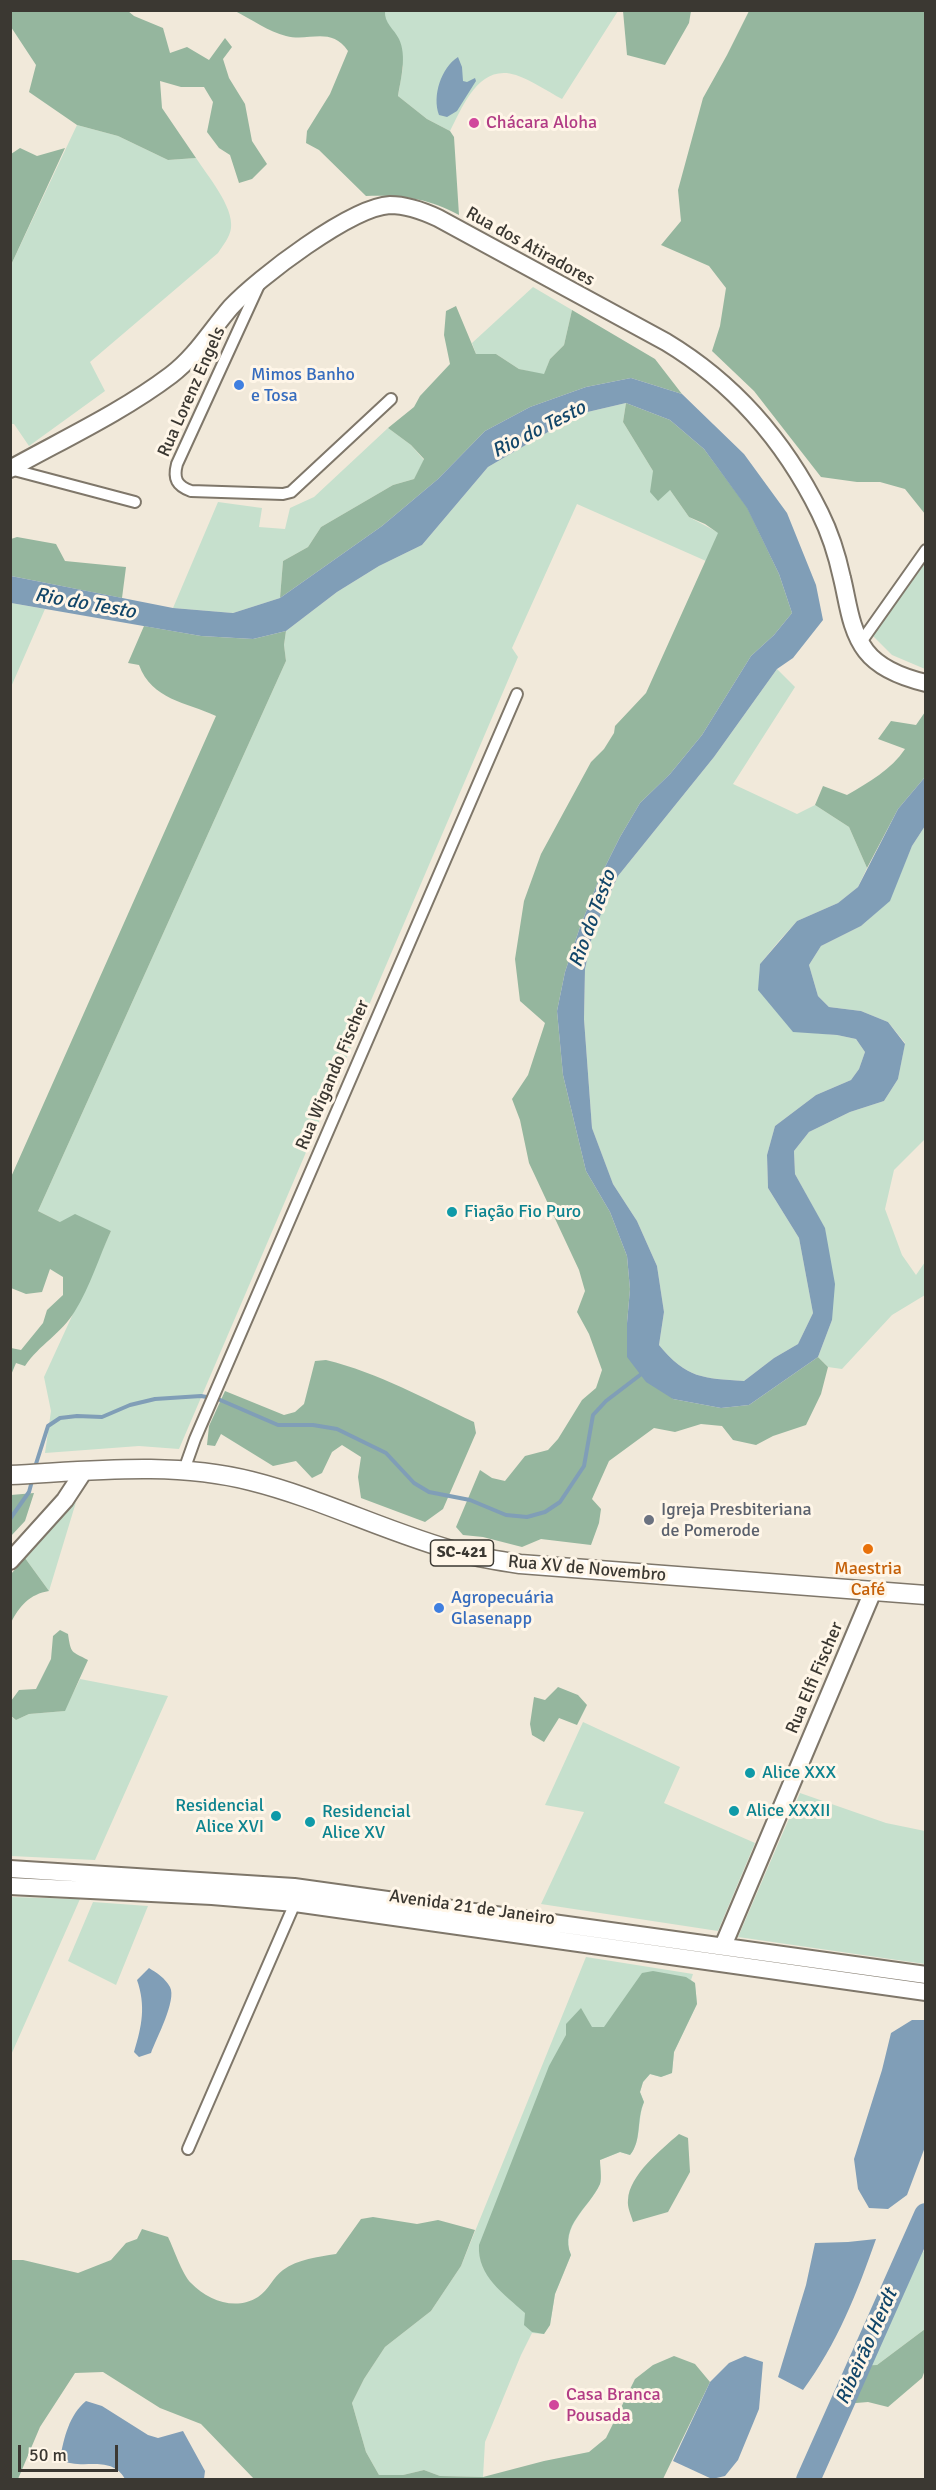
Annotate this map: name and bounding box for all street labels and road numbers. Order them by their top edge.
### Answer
street label: Rua dos Atiradores [462,203,598,291]
street label: Rua Lorenz Engels [154,323,230,461]
street label: Rua Wigando Fischer [292,997,374,1153]
road number: SC-421 [430,1540,494,1566]
street label: Rua XV de Novembro [507,1551,667,1587]
street label: Rua Elfi Fischer [782,1619,848,1737]
street label: Avenida 21 de Janeiro [388,1886,556,1930]

